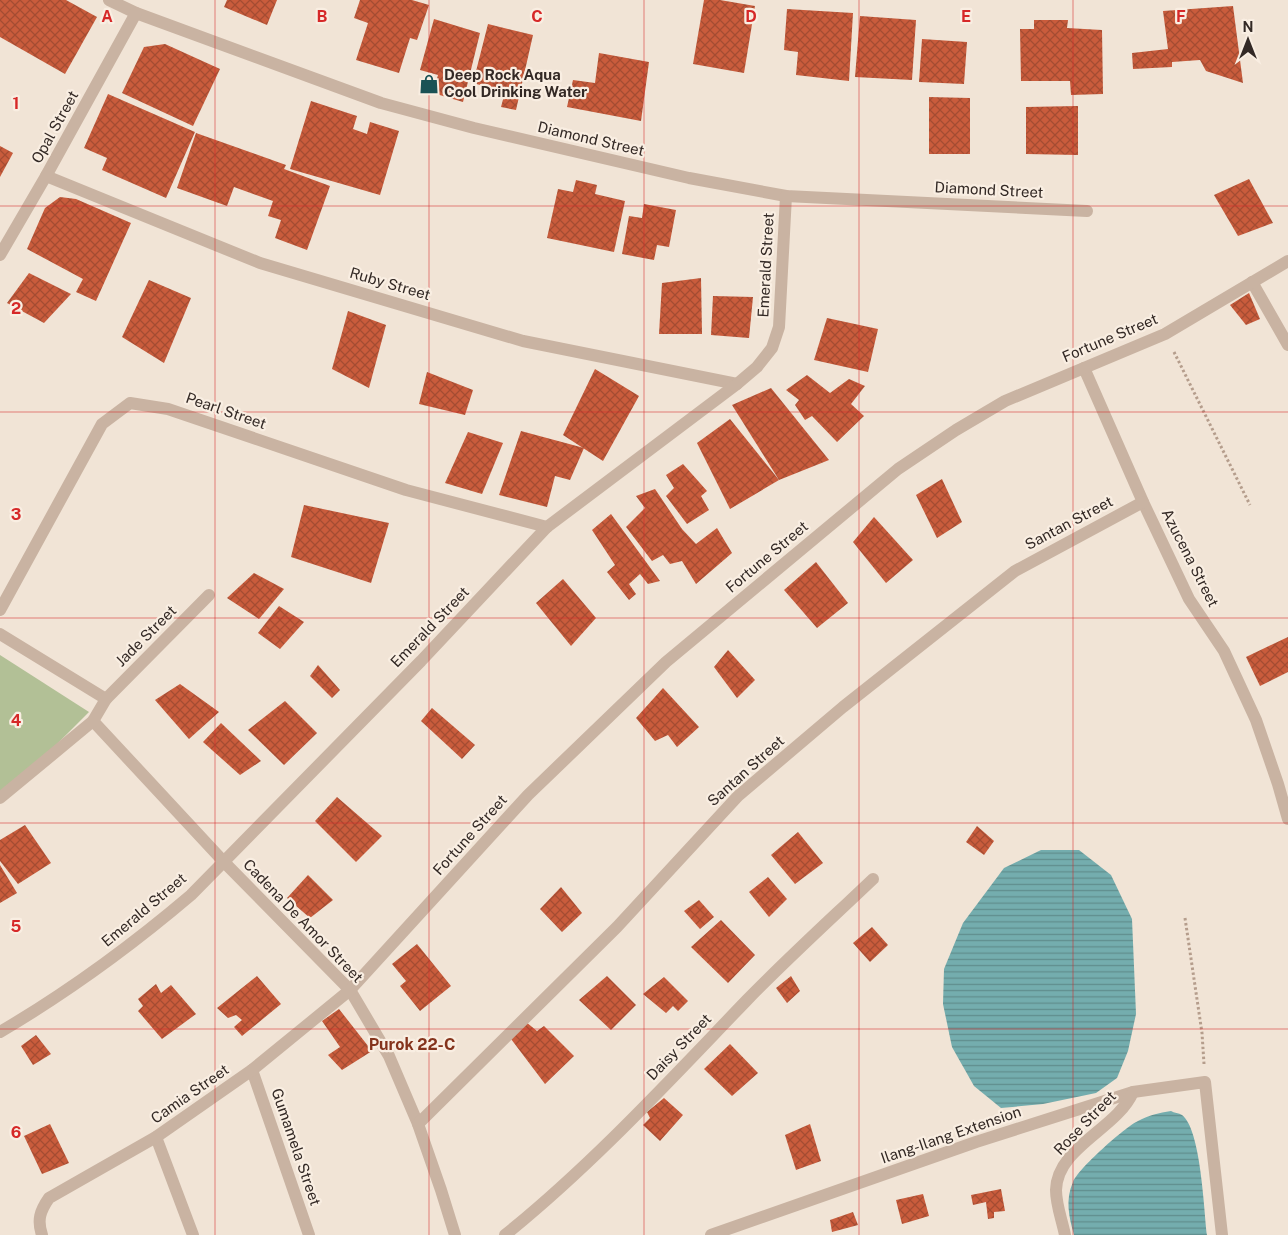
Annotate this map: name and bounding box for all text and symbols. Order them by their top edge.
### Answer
text: A [101,7,113,26]
text: B [317,7,328,26]
text: C [531,7,543,26]
text: D [745,7,757,26]
text: E [961,7,971,26]
text: F [1176,7,1186,26]
north arrow [1223,15,1273,65]
text: N [1243,19,1253,35]
place label: Deep Rock Aqua Cool Drinking Water [444,66,587,100]
shop icon: Deep Rock Aqua Cool Drinking Water [418,73,440,95]
street label: Opal Street [28,87,81,166]
text: 1 [13,94,19,113]
street label: Diamond Street [536,118,646,159]
street label: Diamond Street [934,178,1044,201]
street label: Emerald Street [754,212,777,318]
street label: Ruby Street [348,264,433,303]
text: 2 [11,299,21,318]
street label: Fortune Street [1060,310,1160,365]
street label: Pearl Street [184,389,269,432]
street label: Santan Street [1022,492,1116,553]
text: 3 [11,505,21,524]
street label: Azucena Street [1158,506,1223,610]
street label: Fortune Street [722,517,811,596]
street label: Emerald Street [387,583,472,670]
street label: Jade Street [112,602,180,670]
text: 4 [11,711,22,730]
street label: Santan Street [704,732,787,809]
street label: Fortune Street [429,791,510,878]
street label: Cadena De Amor Street [240,856,367,986]
street label: Emerald Street [98,869,190,950]
text: 5 [11,917,22,936]
street label: Daisy Street [643,1010,715,1083]
district label: Purok 22-C [369,1035,455,1054]
street label: Camia Street [148,1060,232,1127]
street label: Gumamela Street [268,1086,325,1208]
street label: Rose Street [1050,1087,1119,1158]
street label: Ilang-Ilang Extension [879,1103,1023,1167]
text: 6 [11,1123,21,1142]

